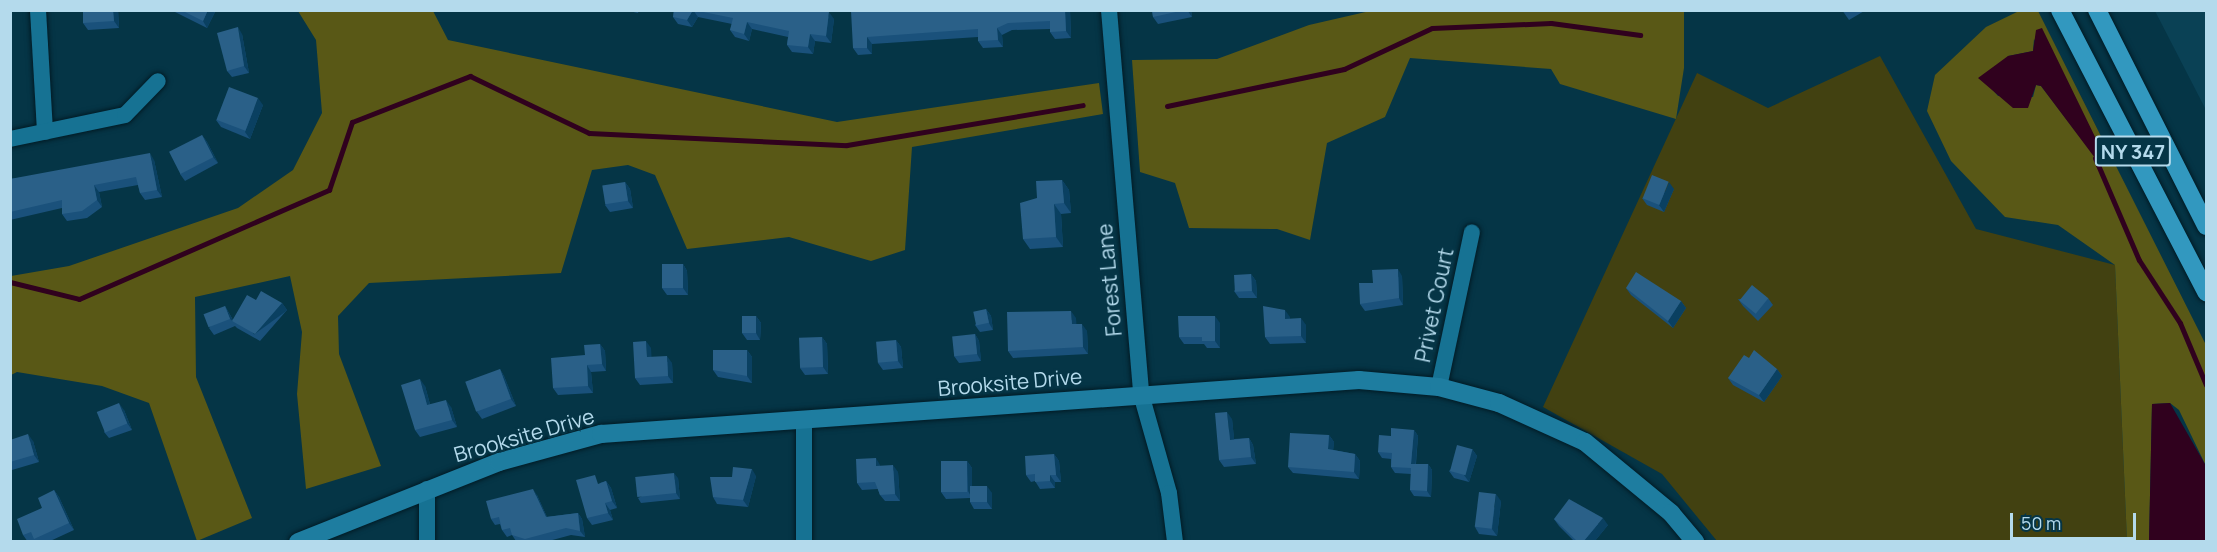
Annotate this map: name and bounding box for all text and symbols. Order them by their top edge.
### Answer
road number: NY 347 [2094,134,2172,168]
street label: Forest Lane [1092,223,1126,337]
street label: Privet Court [1410,246,1458,364]
street label: Brooksite Drive [937,363,1083,401]
street label: Brooksite Drive [451,403,597,467]
scale bar [2013,501,2139,539]
text: 50 m [2021,511,2061,535]

